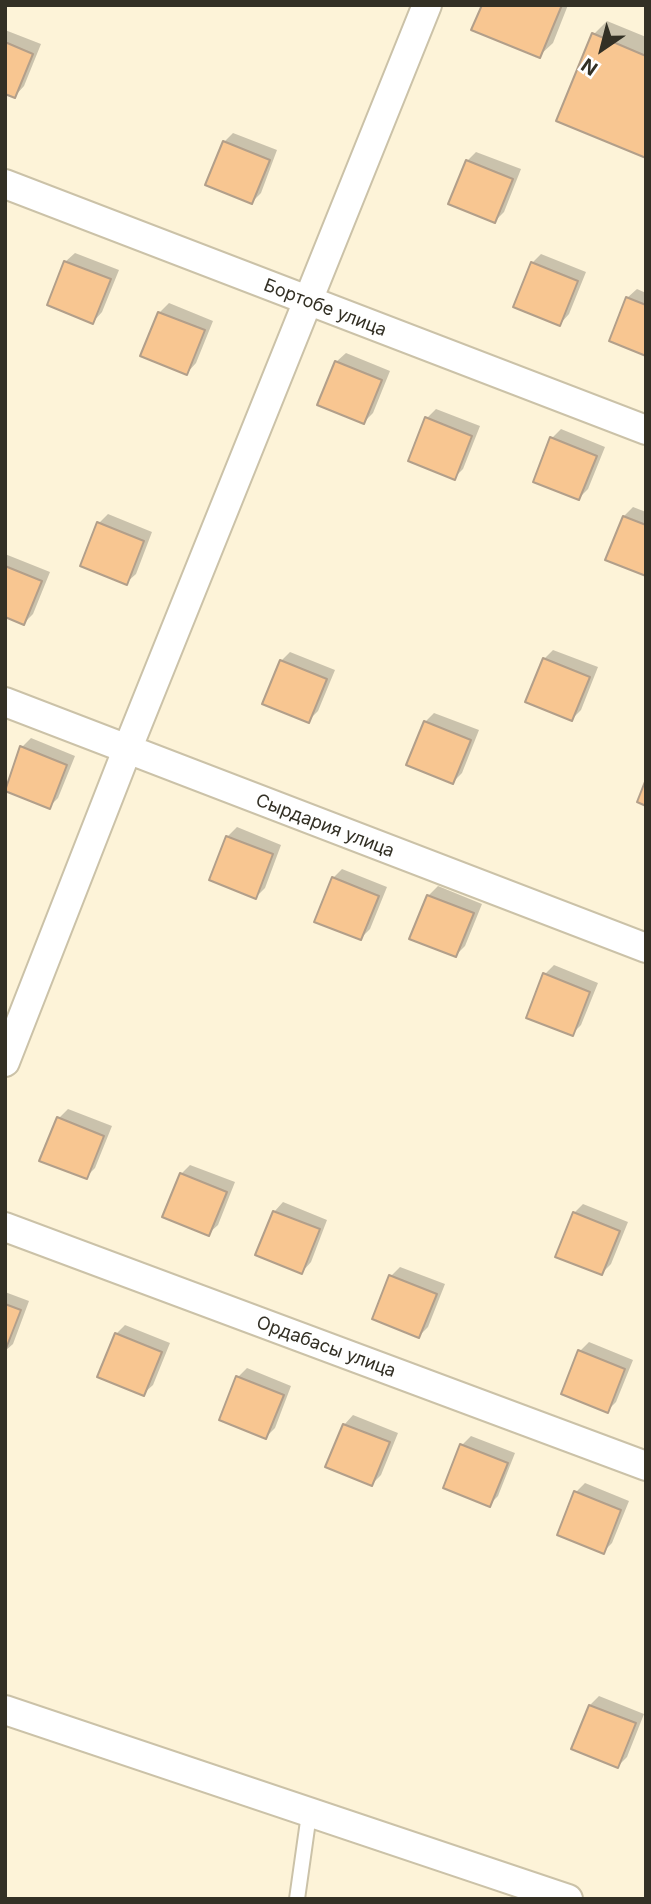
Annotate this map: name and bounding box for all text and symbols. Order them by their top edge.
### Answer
north arrow [567,14,637,84]
text: N [577,53,602,80]
street label: Бортобе улица [261,275,389,341]
street label: Сырдария улица [253,790,397,862]
street label: Ордабасы улица [253,1312,399,1382]

